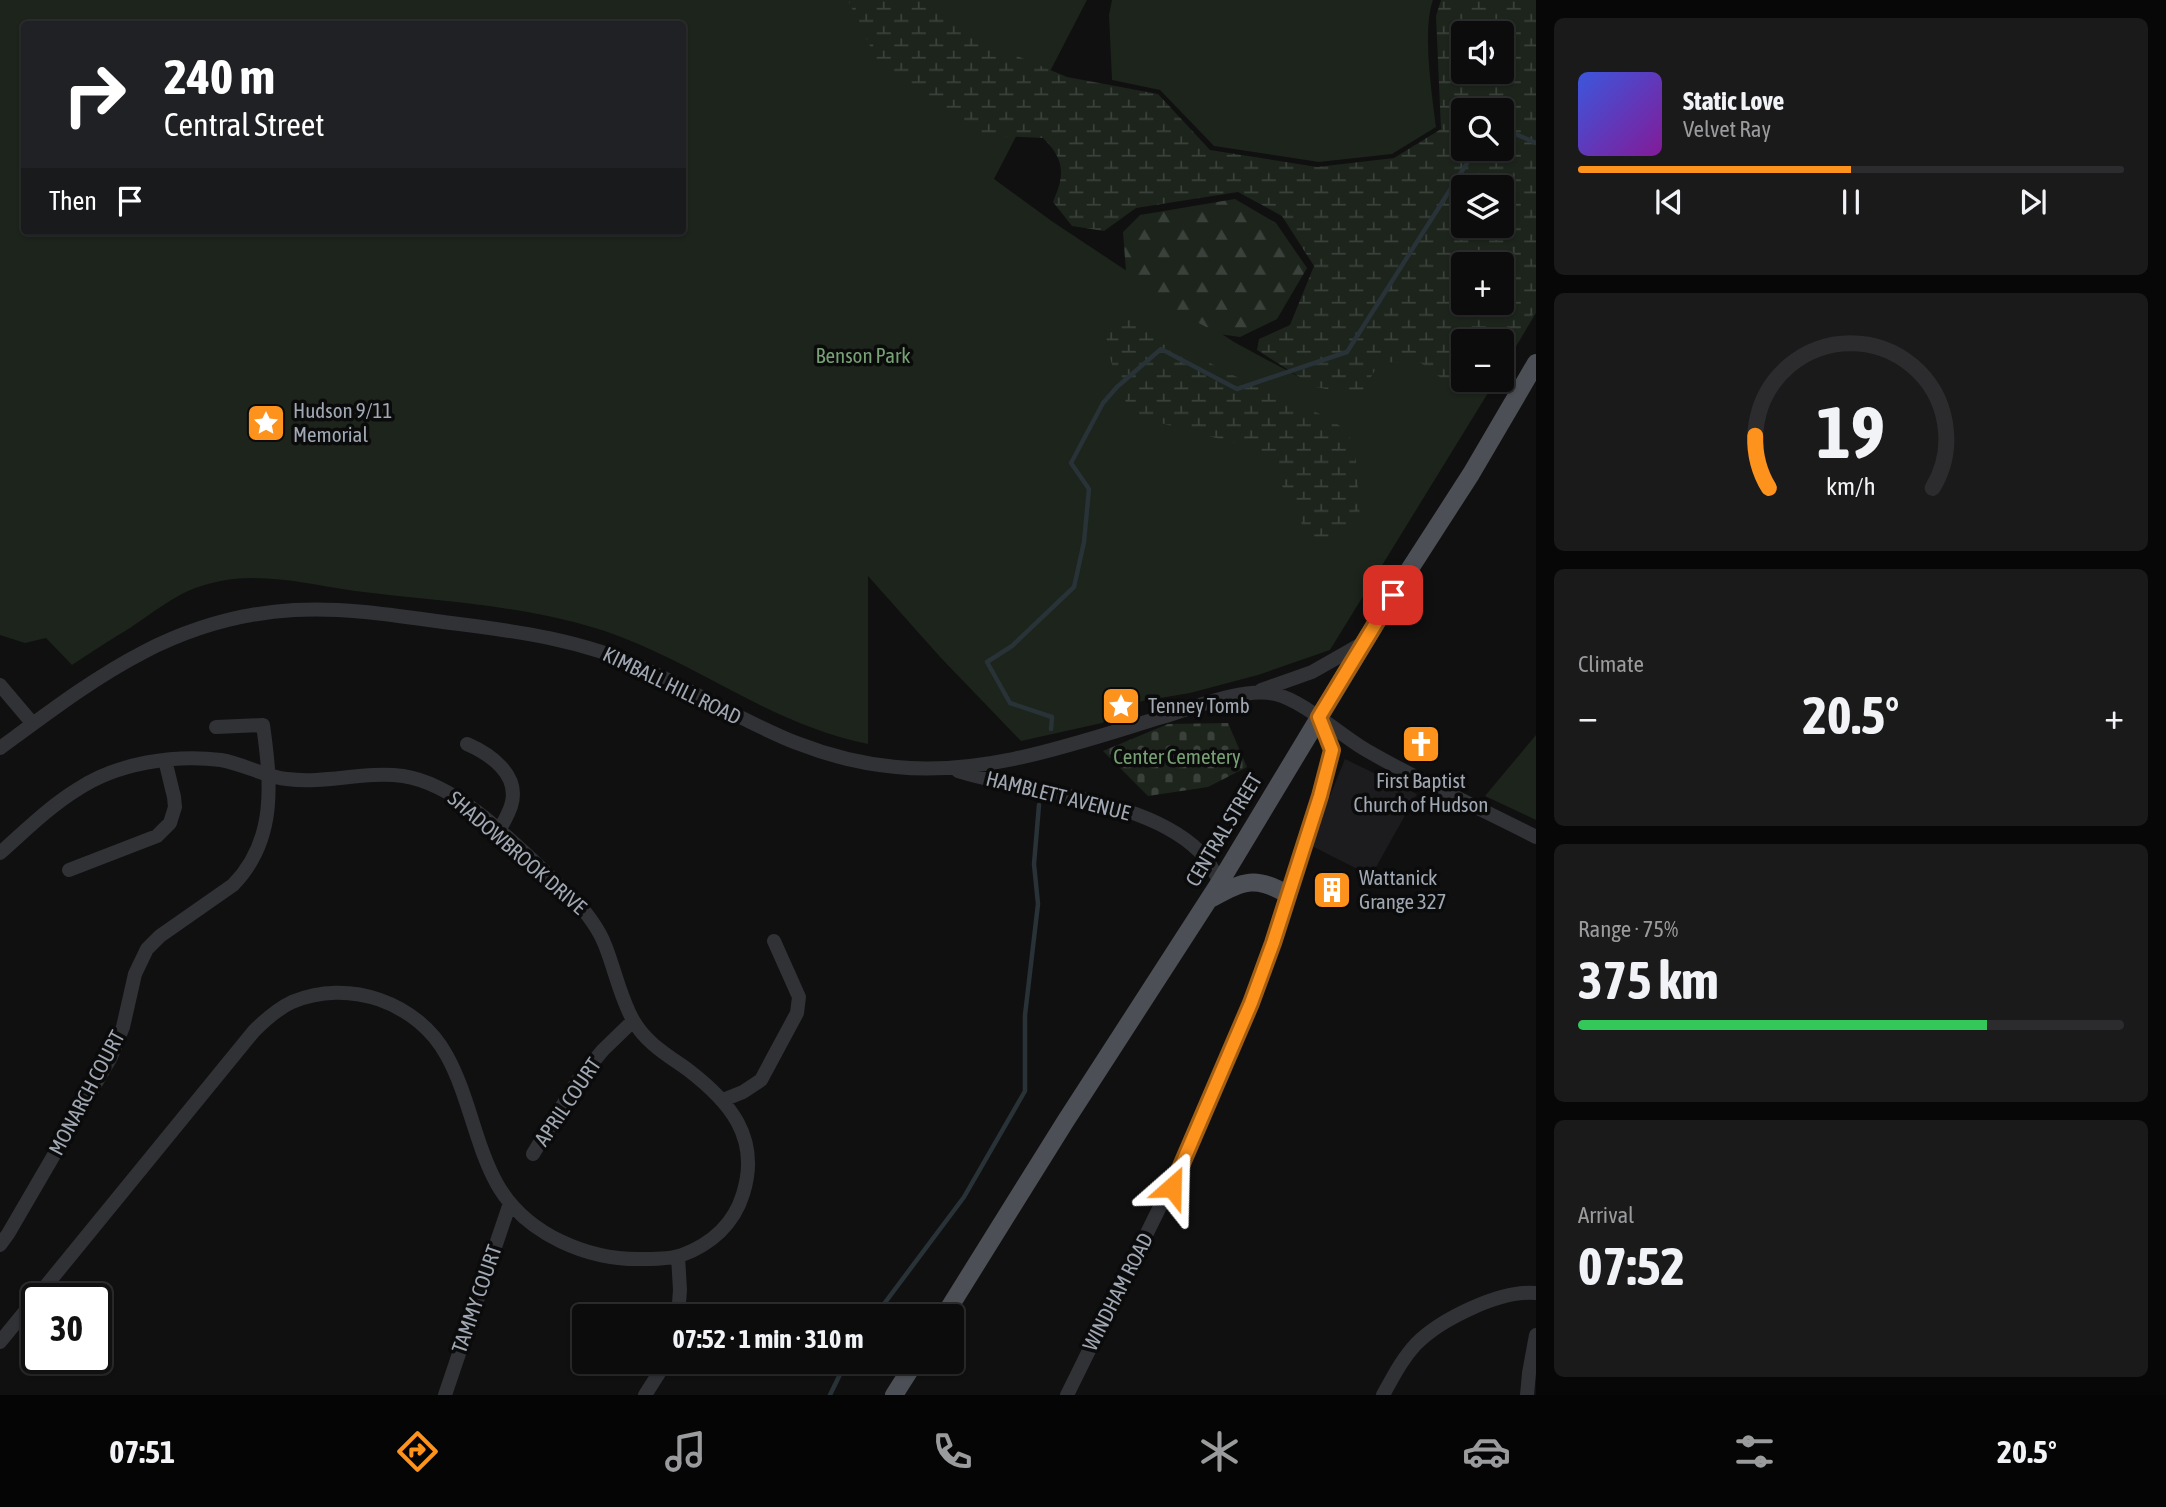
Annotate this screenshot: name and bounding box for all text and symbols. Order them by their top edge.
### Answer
map controls [1451,21,1514,392]
button: sound [1451,21,1514,84]
text: 240 m [164,48,275,104]
icon: right [49,49,140,140]
text: Static Love [1683,86,1784,116]
button: search [1451,98,1514,161]
text: Central Street [164,106,324,143]
text: Velvet Ray [1683,116,1771,142]
button: layers [1451,175,1514,238]
icon: arrive [111,182,149,220]
icon: previous [1650,183,1688,221]
icon: pause [1832,183,1870,221]
icon: next [2014,183,2052,221]
text: Then [49,186,97,216]
button: + [1451,252,1514,315]
button: − [1451,329,1514,392]
park label: Benson Park [815,343,911,367]
text: 19 [1817,391,1885,474]
place label: Hudson 9/11 Memorial [293,398,392,446]
place icon: Hudson 9/11 Memorial [245,402,287,444]
text: km/h [1826,472,1876,500]
pin [1363,565,1423,625]
icon: arrive [1374,576,1412,614]
street label: KIMBALL HILL ROAD [600,641,745,729]
text: Climate [1578,651,1644,677]
place icon: Tenney Tomb [1100,685,1142,727]
text: 20.5° [1803,685,1899,745]
place label: Tenney Tomb [1148,693,1250,717]
text: − [1578,694,1598,737]
text: + [2104,694,2124,737]
church icon: First Baptist Church of Hudson [1400,723,1442,765]
park label: Center Cemetery [1113,744,1241,768]
street label: HAMBLETT AVENUE [984,766,1133,825]
place label: First Baptist Church of Hudson [1353,768,1489,816]
street label: CENTRAL STREET [1180,769,1266,890]
street label: SHADOWBROOK DRIVE [444,786,592,919]
place label: Wattanick Grange 327 [1359,865,1447,913]
building icon: Wattanick Grange 327 [1311,869,1353,911]
text: Range · 75% [1578,916,1678,942]
text: 375 km [1578,950,1719,1010]
street label: MONARCH COURT [43,1026,129,1159]
street label: APRIL COURT [529,1053,605,1150]
position arrow [1135,1150,1209,1224]
text: Arrival [1578,1202,1634,1228]
street label: WINDHAM ROAD [1077,1229,1157,1354]
text: 07:52 [1578,1236,1685,1296]
street label: TAMMY COURT [446,1242,506,1356]
speed limit sign: 30 [21,1283,112,1374]
text: 07:52 · 1 min · 310 m [673,1324,863,1354]
icon: directions [393,1427,442,1476]
icon: music [661,1427,710,1476]
icon: phone [928,1427,977,1476]
icon: climate [1195,1427,1244,1476]
icon: car [1462,1427,1511,1476]
icon: filters [1730,1427,1779,1476]
text: 07:51 [109,1433,175,1470]
text: 20.5° [1997,1433,2057,1470]

